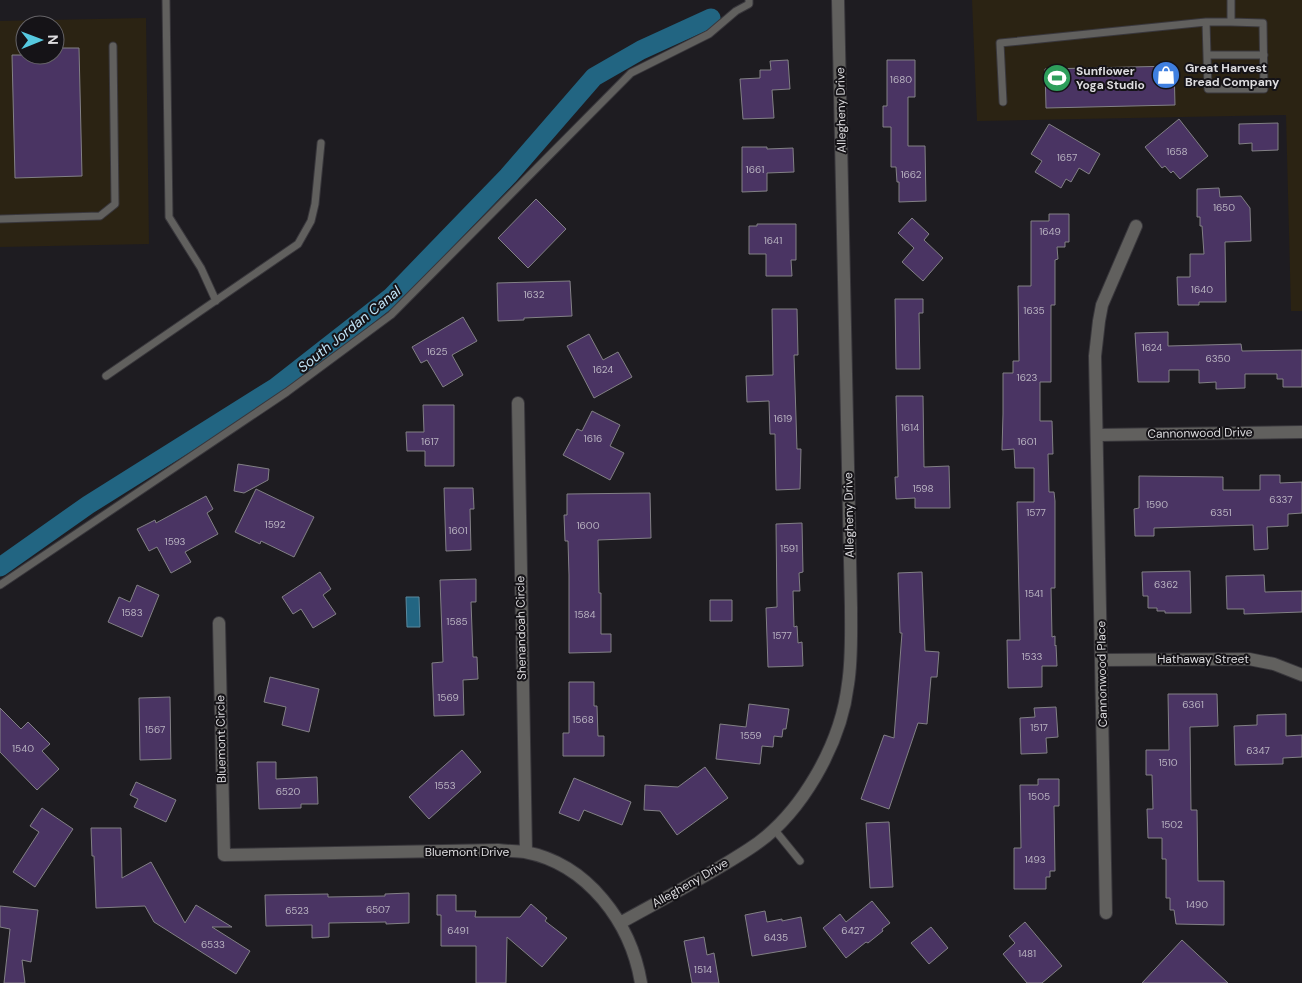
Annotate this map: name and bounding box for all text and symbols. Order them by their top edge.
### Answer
north arrow [15,15,65,65]
text: N [44,35,62,45]
shop icon: Great Harvest Bread Company [1151,60,1181,90]
place label: Great Harvest Bread Company [1185,60,1280,90]
sports icon: Sunflower Yoga Studio [1042,63,1072,93]
place label: Sunflower Yoga Studio [1076,63,1145,93]
street label: Allegheny Drive [832,67,850,153]
house number: 1680 [890,73,912,86]
house number: 1658 [1166,145,1188,158]
house number: 1657 [1057,151,1077,164]
house number: 1661 [746,163,764,176]
house number: 1662 [900,168,922,181]
house number: 1650 [1213,201,1235,214]
house number: 1649 [1039,225,1061,238]
house number: 1641 [764,234,782,247]
water label: South Jordan Canal [294,281,405,376]
house number: 1640 [1191,283,1213,296]
house number: 1632 [523,288,545,301]
house number: 1635 [1023,304,1045,317]
house number: 1624 [1142,341,1162,354]
house number: 1625 [427,345,448,358]
house number: 6350 [1205,352,1231,365]
house number: 1624 [593,363,613,376]
house number: 1623 [1017,371,1037,384]
house number: 1619 [774,412,792,425]
house number: 1614 [901,421,919,434]
street label: Cannonwood Drive [1147,424,1253,442]
house number: 1616 [584,432,602,445]
house number: 1617 [421,435,439,448]
house number: 1601 [1017,435,1037,448]
street label: Allegheny Drive [840,472,858,558]
house number: 1598 [912,482,934,495]
house number: 6337 [1269,493,1293,506]
house number: 1590 [1146,498,1168,511]
house number: 1577 [1026,506,1046,519]
house number: 6351 [1210,506,1232,519]
house number: 1592 [265,518,286,531]
house number: 1600 [576,519,600,532]
house number: 1601 [448,524,468,537]
house number: 1593 [165,535,186,548]
house number: 1591 [780,542,798,555]
street label: Shenandoah Circle [512,576,530,680]
house number: 6362 [1154,578,1178,591]
house number: 1541 [1025,587,1043,600]
house number: 1583 [121,606,143,619]
house number: 1584 [574,608,596,621]
house number: 1585 [446,615,468,628]
street label: Cannonwood Place [1093,620,1111,727]
house number: 1577 [772,629,792,642]
house number: 1533 [1021,650,1043,663]
street label: Hathaway Street [1157,651,1249,667]
house number: 1569 [437,691,459,704]
street label: Bluemont Circle [212,695,230,783]
house number: 6361 [1182,698,1204,711]
house number: 1568 [572,713,594,726]
house number: 1517 [1030,721,1048,734]
house number: 1567 [145,723,165,736]
house number: 1559 [740,729,762,742]
house number: 1540 [12,742,34,755]
house number: 6347 [1246,744,1270,757]
house number: 1510 [1158,756,1178,769]
house number: 1553 [434,779,456,792]
house number: 6520 [276,785,300,798]
house number: 1505 [1028,790,1050,803]
house number: 1502 [1161,818,1183,831]
street label: Bluemont Drive [425,844,509,860]
house number: 1493 [1024,853,1046,866]
street label: Allegheny Drive [649,855,731,911]
house number: 1490 [1186,898,1208,911]
house number: 6507 [366,903,390,916]
house number: 6523 [285,904,309,917]
house number: 6491 [447,924,469,937]
house number: 6427 [841,924,865,937]
house number: 6435 [764,931,788,944]
house number: 6533 [201,938,225,951]
house number: 1481 [1018,947,1036,960]
house number: 1514 [694,963,712,976]

